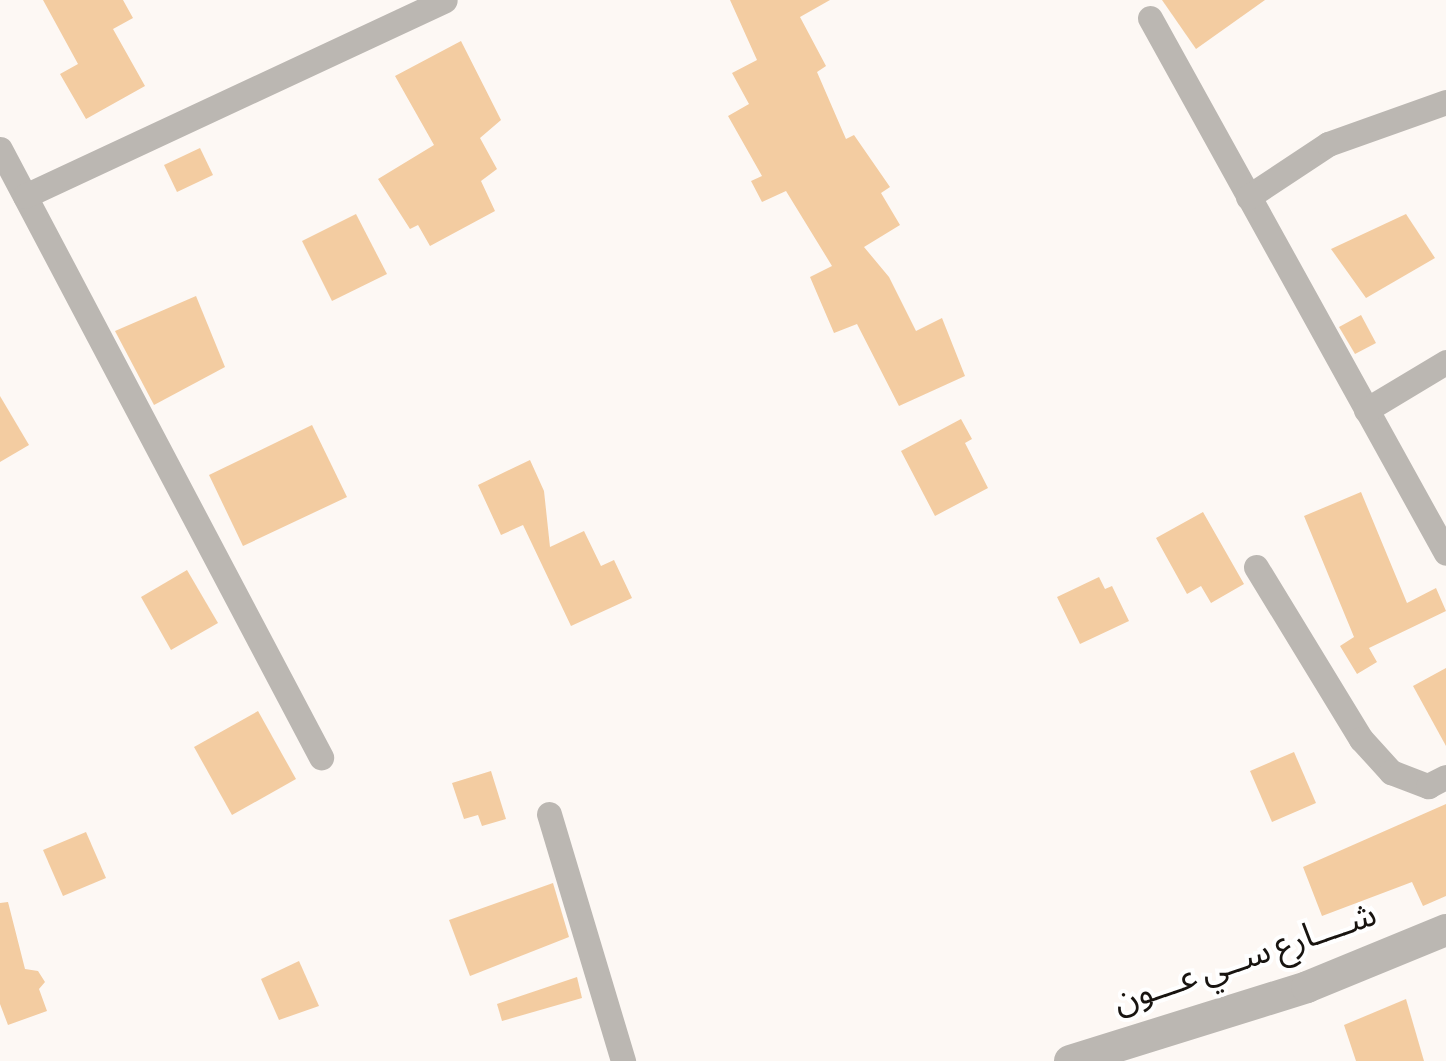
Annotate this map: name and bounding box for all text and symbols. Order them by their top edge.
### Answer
street label: شــــارع ســي عـــون [1108,894,1382,1024]

